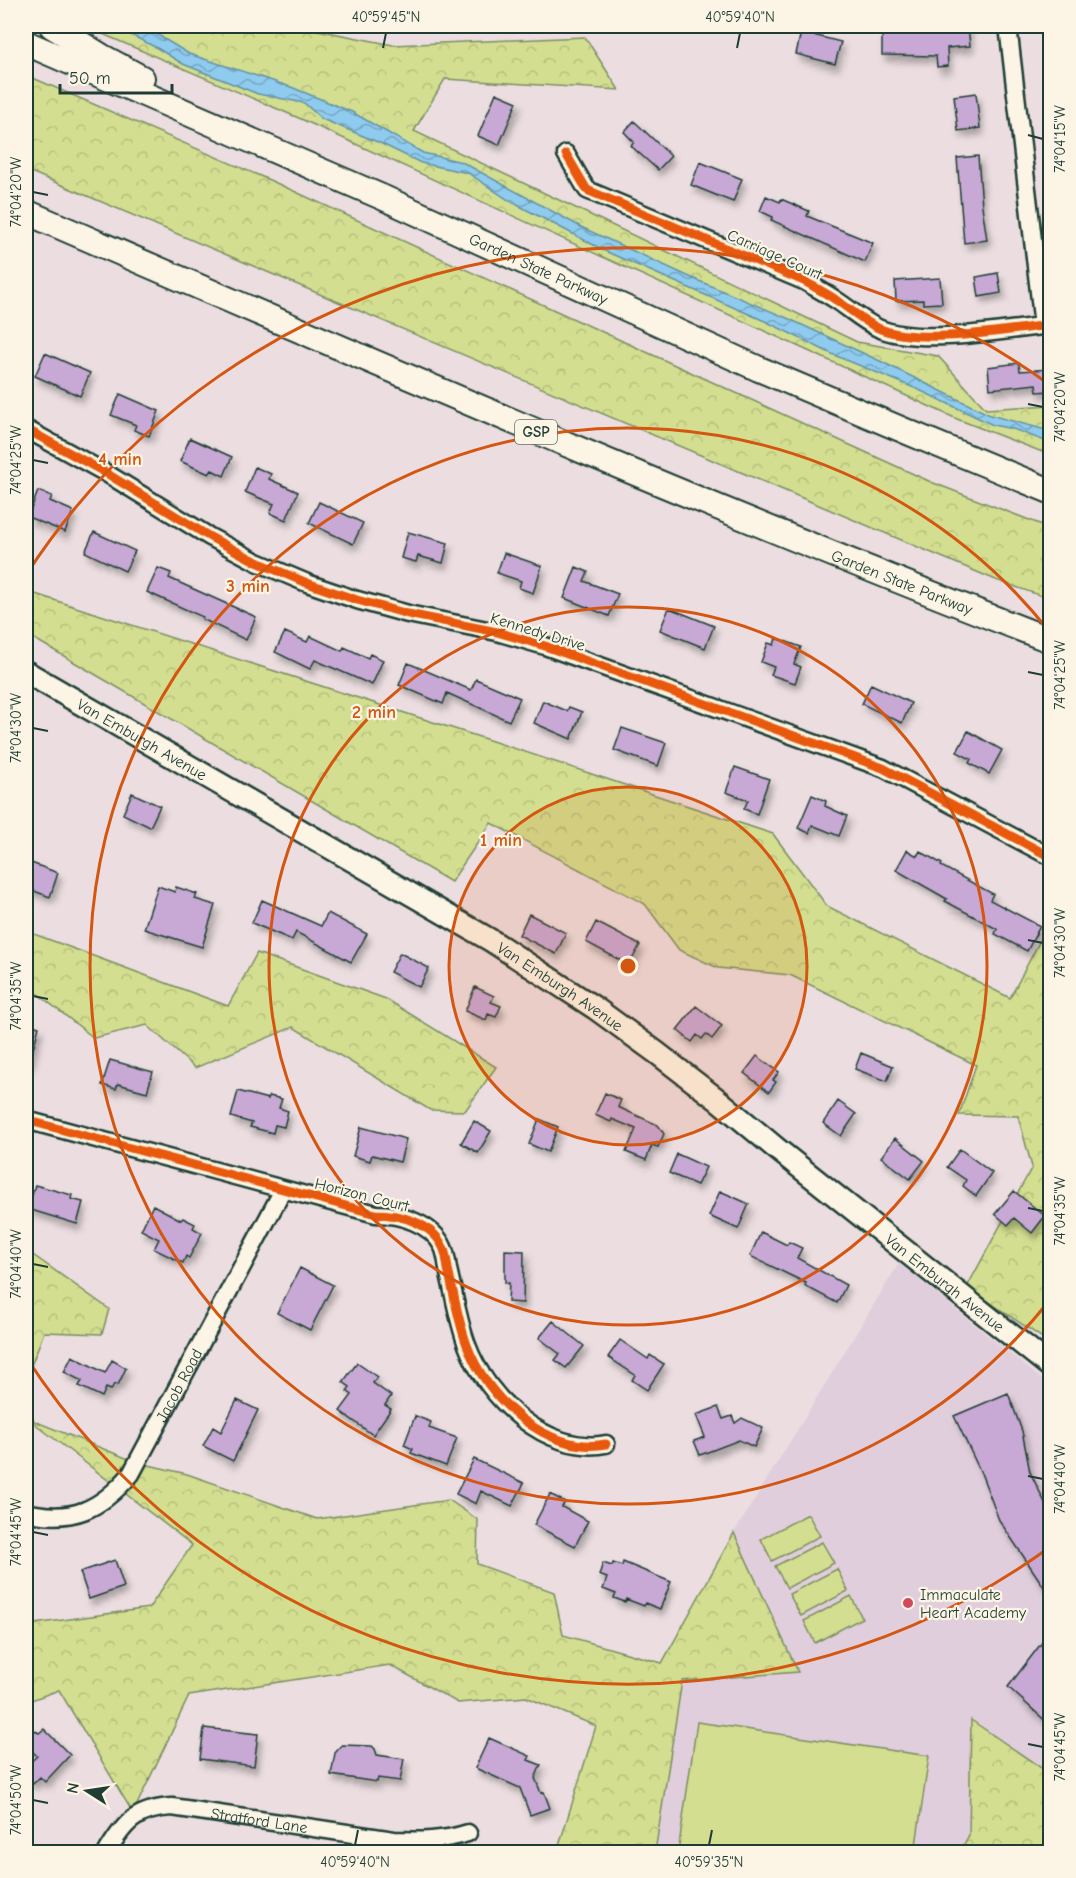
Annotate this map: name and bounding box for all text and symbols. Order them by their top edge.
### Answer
text: 40°59'45"N [352,8,420,26]
text: 40°59'40"N [705,8,775,26]
scale bar [60,57,172,95]
text: 50 m [69,68,111,89]
text: 74°04'15"W [1051,105,1069,173]
text: 74°04'20"W [7,157,25,227]
street label: Carriage Court [724,226,825,284]
street label: Garden State Parkway [466,230,611,309]
text: 74°04'20"W [1051,372,1069,442]
road number: GSP [515,420,557,444]
text: 74°04'25"W [7,425,25,495]
text: 4 min [98,449,142,470]
street label: Garden State Parkway [828,546,976,619]
text: 3 min [226,576,270,597]
street label: Kennedy Drive [488,609,587,655]
text: 74°04'25"W [1051,640,1069,710]
text: 74°04'30"W [7,693,25,763]
street label: Van Emburgh Avenue [73,695,210,784]
text: 2 min [352,702,396,723]
text: 1 min [480,830,522,851]
text: 74°04'30"W [1051,908,1069,978]
street label: Van Emburgh Avenue [494,939,626,1035]
centre of rings [618,956,638,976]
text: 74°04'35"W [7,961,25,1031]
street label: Horizon Court [313,1175,411,1215]
text: 74°04'35"W [1051,1176,1069,1246]
text: 74°04'40"W [7,1229,25,1299]
street label: Van Emburgh Avenue [881,1231,1008,1336]
street label: Jacob Road [153,1346,206,1425]
text: 74°04'40"W [1051,1444,1069,1514]
text: 74°04'45"W [7,1498,25,1566]
place label: Immaculate Heart Academy [920,1586,1027,1622]
marker: Immaculate Heart Academy [901,1596,915,1610]
text: 74°04'45"W [1051,1713,1069,1781]
north arrow [57,1761,117,1821]
text: 74°04'50"W [7,1765,25,1835]
text: N [63,1781,83,1795]
street label: Stratford Lane [210,1805,309,1837]
text: 40°59'40"N [320,1853,390,1871]
text: 40°59'35"N [675,1853,743,1871]

